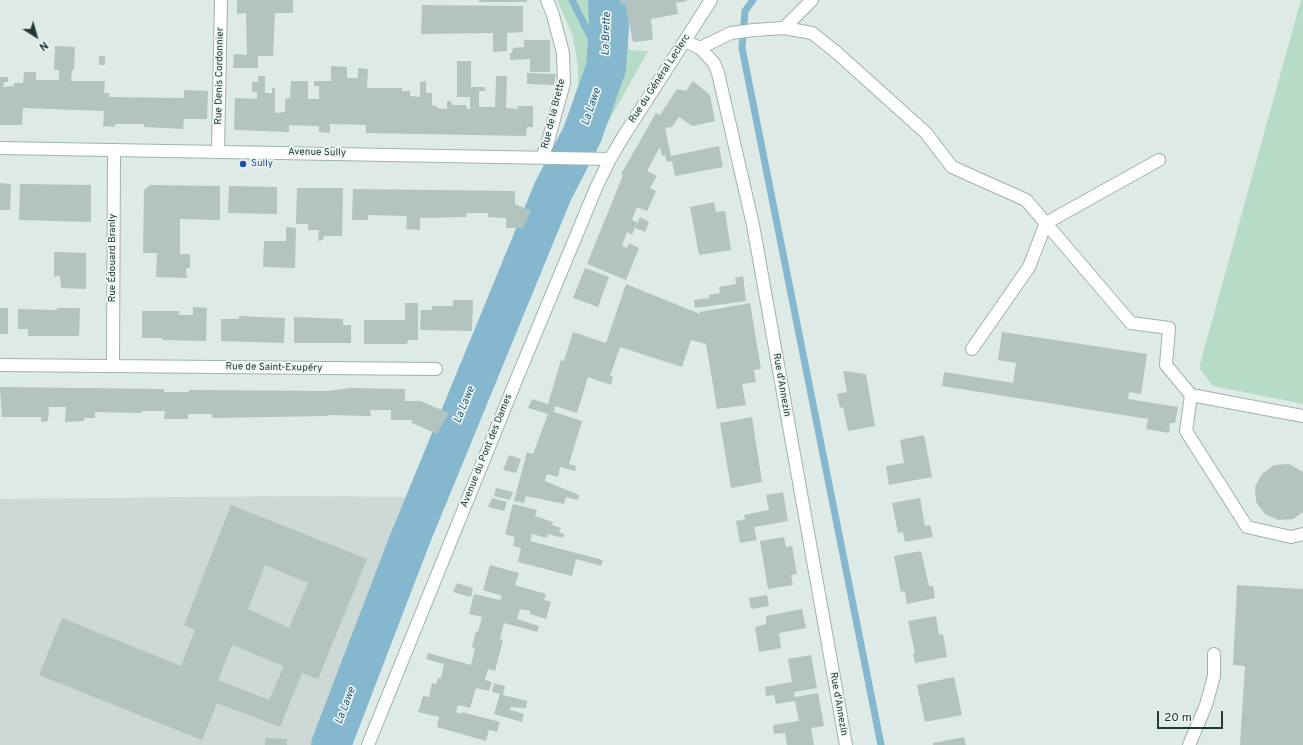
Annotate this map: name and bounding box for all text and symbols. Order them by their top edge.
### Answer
water label: La Brette [600,12,614,56]
north arrow [16,16,56,56]
street label: Rue Denis Cordonnier [213,27,227,125]
street label: Rue du Général Leclerc [627,32,693,126]
text: N [36,38,51,54]
street label: Rue de la Brette [540,78,568,150]
water label: La Lawe [579,87,605,127]
street label: Avenue Sully [288,146,346,160]
place label: Sully [251,158,273,170]
marker: Sully [238,159,248,169]
street label: Rue Édouard Branly [107,214,119,302]
street label: Rue d'Annezin [769,352,793,418]
street label: Rue de Saint-Exupéry [225,361,323,375]
water label: La Lawe [452,385,478,425]
street label: Avenue du Pont des Dames [459,392,515,510]
street label: Rue d'Annezin [826,671,850,737]
water label: La Lawe [333,686,359,726]
scale bar [1159,703,1225,729]
text: 20 m [1164,710,1192,726]

